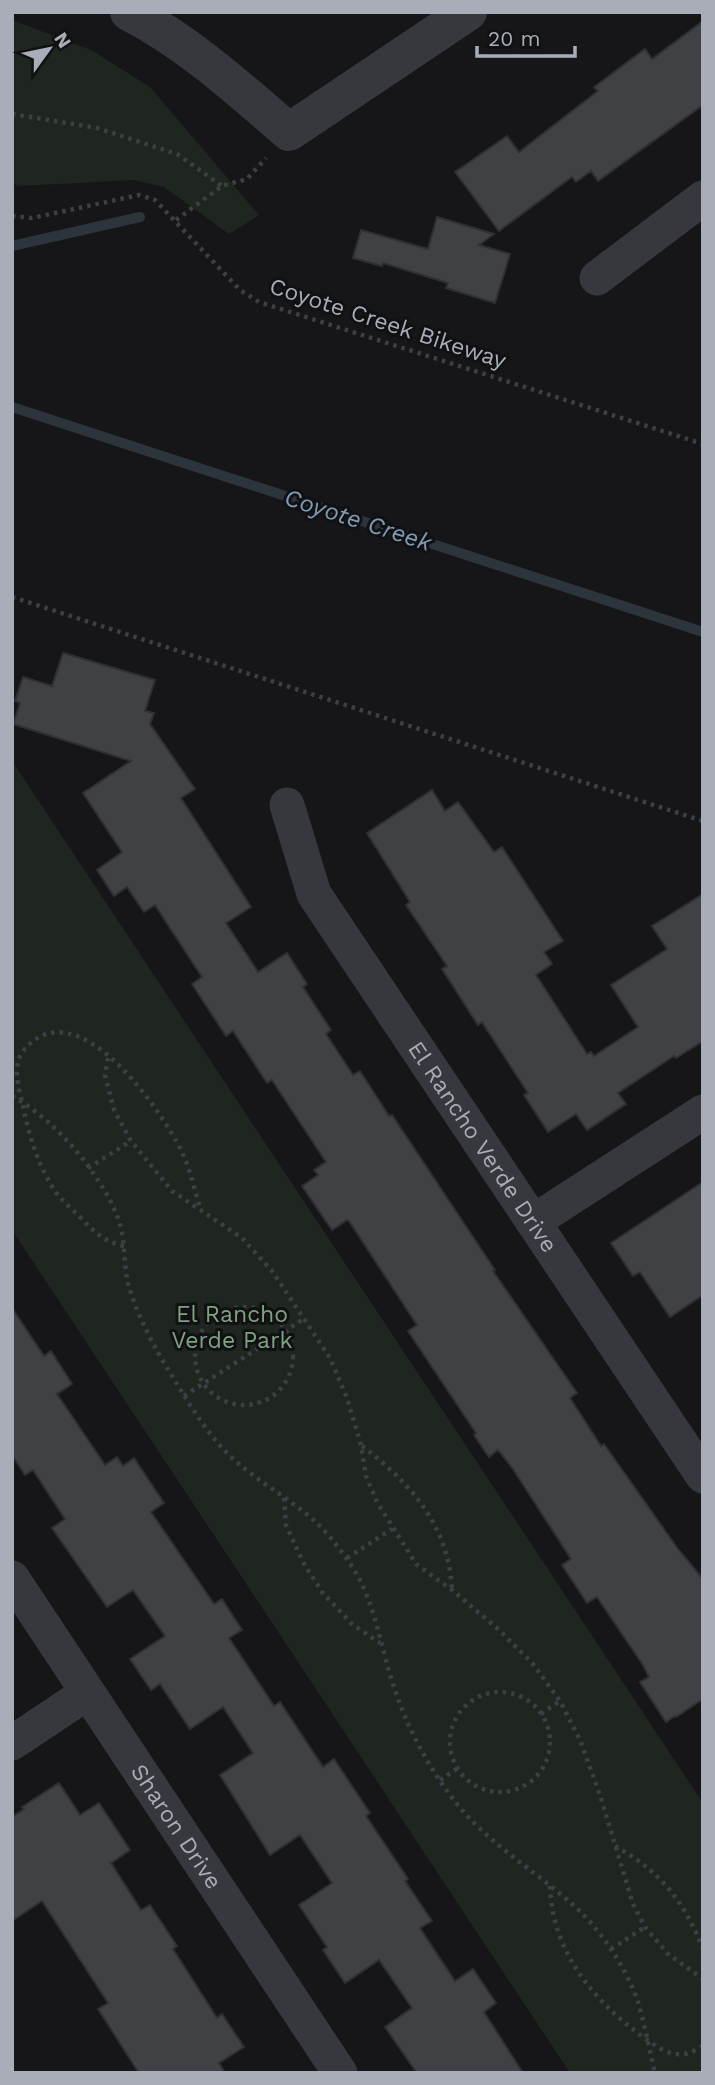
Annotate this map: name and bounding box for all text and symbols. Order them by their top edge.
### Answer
north arrow [14,14,84,84]
scale bar [477,14,575,58]
text: 20 m [488,26,540,51]
text: N [49,28,76,52]
street label: Coyote Creek Bikeway [266,272,510,375]
water label: Coyote Creek [281,483,436,557]
street label: El Rancho Verde Drive [402,1036,563,1258]
park label: El Rancho Verde Park [171,1301,293,1354]
street label: Sharon Drive [125,1759,227,1894]

